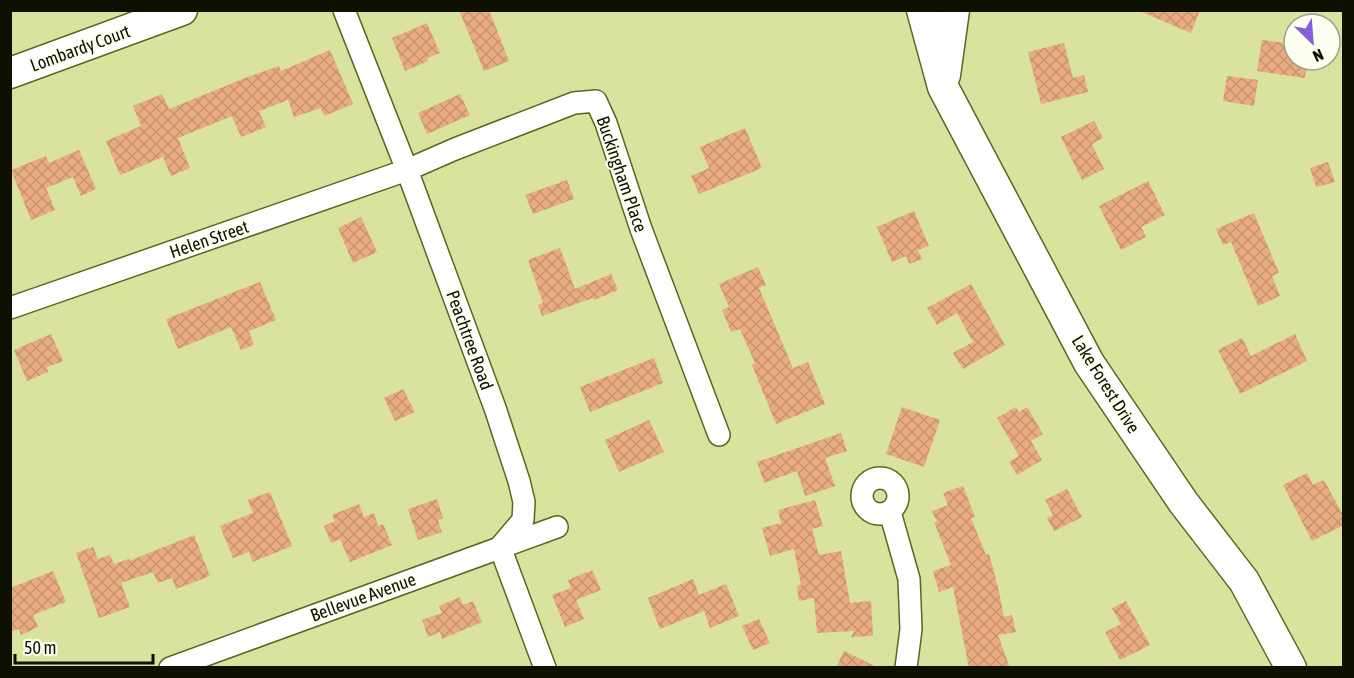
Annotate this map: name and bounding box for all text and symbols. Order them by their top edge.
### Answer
north arrow [1282,12,1342,72]
street label: Lombardy Court [27,20,133,76]
text: N [1310,45,1326,66]
street label: Buckingham Place [592,113,652,235]
street label: Helen Street [167,216,251,262]
street label: Peachtree Road [442,287,498,393]
street label: Lake Forest Drive [1068,331,1144,437]
street label: Bellevue Avenue [307,568,419,626]
scale bar [15,627,153,665]
text: 50 m [24,637,56,658]

